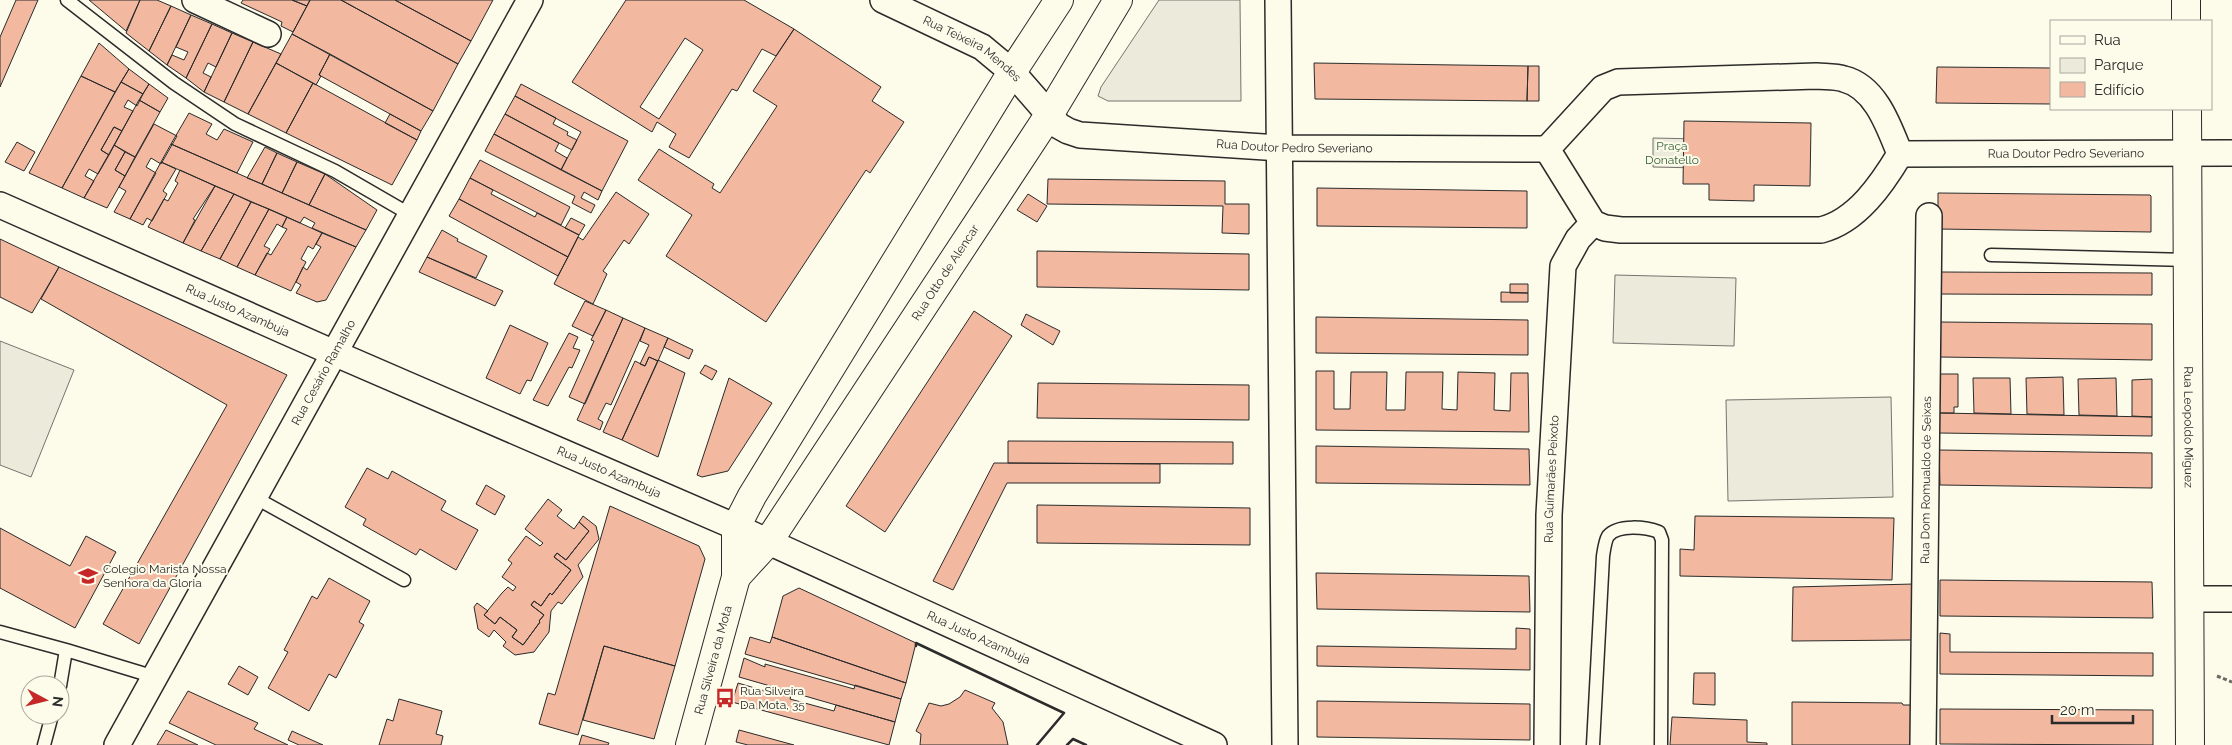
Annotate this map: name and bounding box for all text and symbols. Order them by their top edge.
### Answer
street label: Rua Teixeira Mendes [921,13,1024,85]
legend [2050,20,2212,110]
text: Rua [2094,31,2121,49]
text: Parque [2094,56,2144,74]
text: Edifício [2094,81,2144,99]
street label: Rua Doutor Pedro Severiano [1216,137,1373,155]
park label: Praça Donatello [1645,139,1699,167]
street label: Rua Doutor Pedro Severiano [1988,146,2144,161]
street label: Rua Otto de Alencar [909,221,982,323]
street label: Rua Justo Azambuja [184,281,292,339]
street label: Rua Cesário Ramalho [289,317,358,428]
street label: Rua Leopoldo Miguez [2181,366,2196,488]
street label: Rua Dom Romualdo de Seixas [1918,396,1934,564]
street label: Rua Guimarães Peixoto [1542,415,1562,543]
street label: Rua Justo Azambuja [555,443,663,501]
place label: Colegio Marista Nossa Senhora da Gloria [103,562,227,590]
school or university icon: Colegio Marista Nossa Senhora da Gloria [77,565,99,587]
street label: Rua Silveira da Mota [692,604,735,716]
street label: Rua Justo Azambuja [925,608,1032,667]
north arrow [20,675,70,725]
place label: Rua Silveira Da Mota, 35 [740,684,805,712]
bus stop icon: Rua Silveira Da Mota, 35 [714,687,736,709]
scale bar [2052,692,2133,724]
text: N [49,695,66,708]
text: 20 m [2060,701,2095,719]

